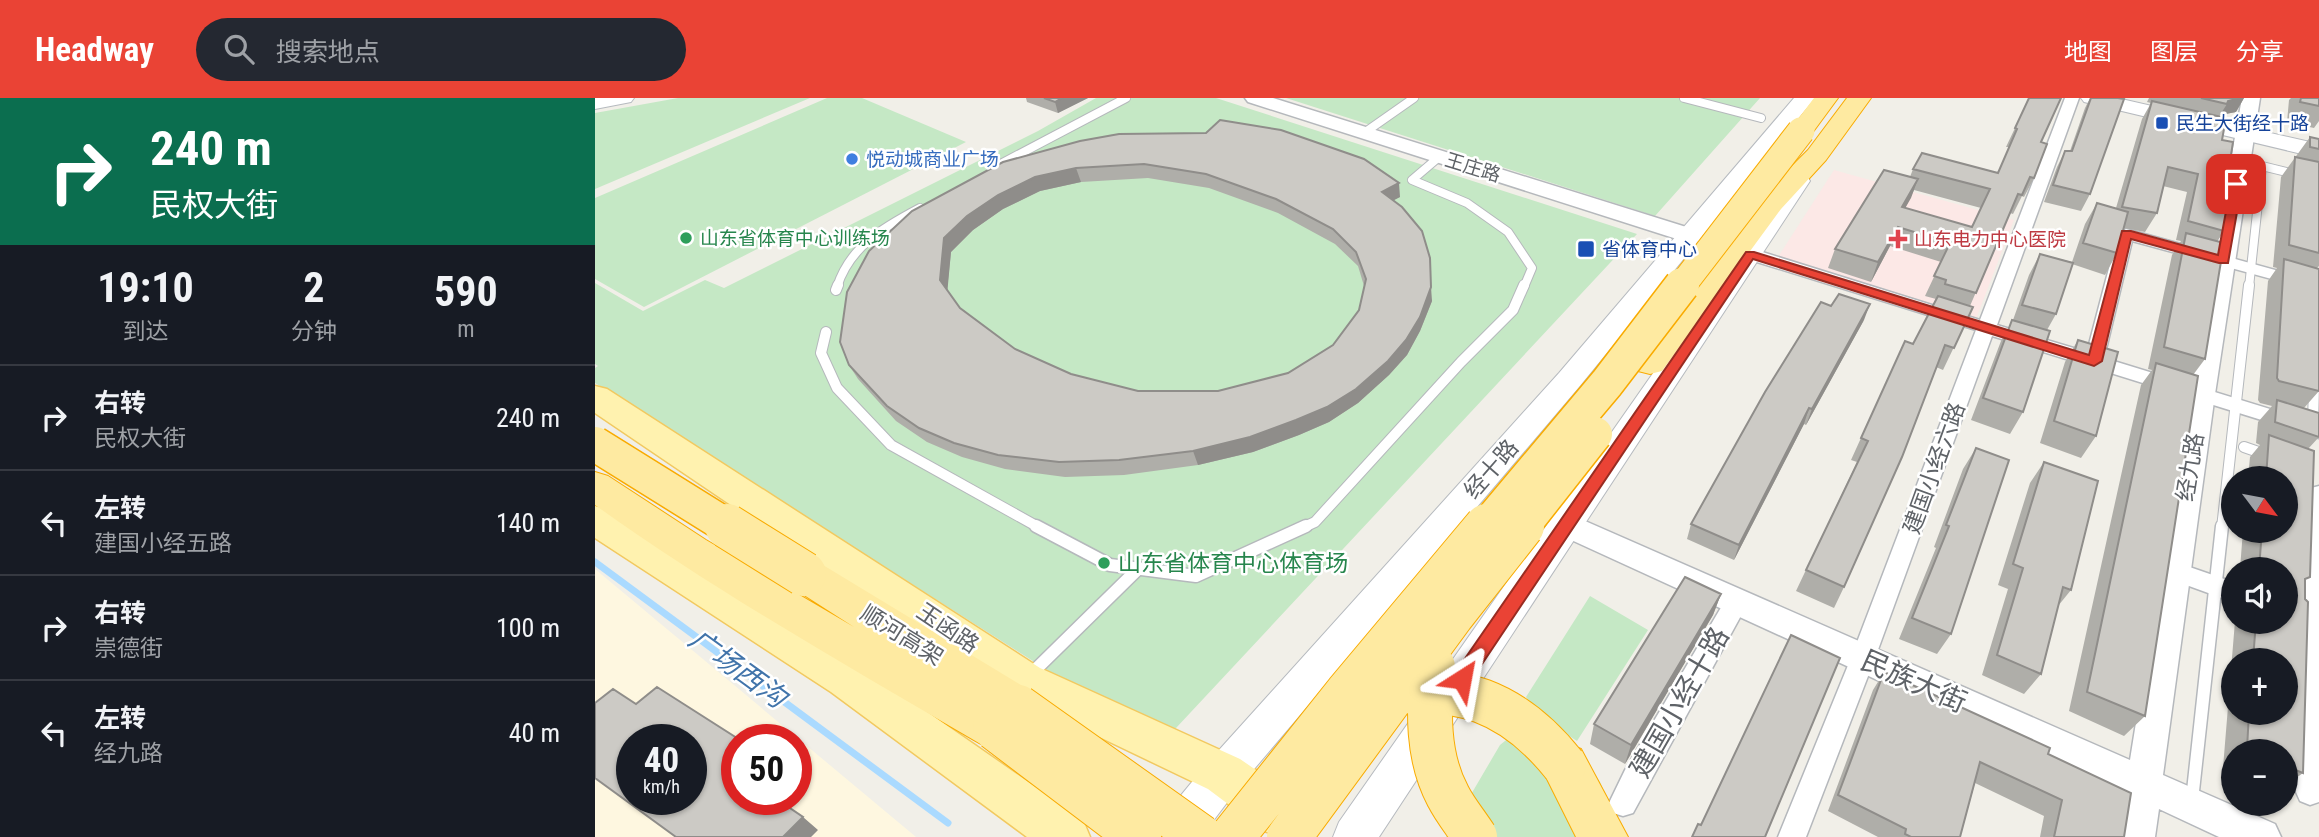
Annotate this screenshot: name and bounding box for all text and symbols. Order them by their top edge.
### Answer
search box [196,18,686,81]
text: Headway [35,30,154,69]
icon: search [220,30,258,68]
text: 搜索地点 [276,37,380,67]
text: 地图 [2064,38,2112,66]
text: 图层 [2150,38,2198,66]
text: 分享 [2236,38,2284,66]
place label: 民生大街经十路 [2176,112,2309,135]
marker: 民生大街经十路 [2154,115,2170,131]
text: 240 m [150,120,272,177]
icon: right [35,126,126,217]
place label: 悦动城商业广场 [866,148,999,171]
street label: 王庄路 [1442,148,1503,187]
marker: 悦动城商业广场 [844,151,860,167]
pin [2206,154,2266,214]
icon: arrive [2217,165,2255,203]
text: 民权大街 [150,186,278,224]
place label: 山东省体育中心训练场 [700,227,890,250]
place label: 山东电力中心医院 [1914,228,2066,251]
marker: 山东电力中心医院 [1888,229,1908,249]
marker: 山东省体育中心训练场 [678,230,694,246]
place label: 省体育中心 [1602,238,1697,261]
marker: 省体育中心 [1576,239,1596,259]
text: 19:10 [97,263,194,312]
text: 2 [303,263,324,312]
text: 590 [434,267,498,316]
text: m [457,316,475,343]
text: 到达 [122,318,168,345]
text: 分钟 [291,318,337,345]
text: 右转 [94,388,146,418]
icon: right [35,399,73,437]
street label: 建国小经六路 [1898,399,1971,538]
text: 240 m [496,403,560,433]
text: 民权大街 [94,425,186,452]
street label: 经九路 [2172,431,2209,503]
street label: 经十路 [1459,434,1524,504]
north arrow [2221,466,2298,542]
map controls [2221,466,2298,816]
text: 左转 [94,493,146,523]
icon: left [35,504,73,542]
text: 140 m [496,508,560,538]
text: 建国小经五路 [94,530,232,557]
place label: 山东省体育中心体育场 [1118,550,1348,577]
marker: 山东省体育中心体育场 [1096,555,1112,571]
button: sound [2221,557,2298,634]
text: 右转 [94,598,146,628]
street label: 玉函路 [912,598,984,659]
street label: 顺河高架 [856,600,948,671]
icon: right [35,609,73,647]
text: 100 m [496,613,560,643]
street label: 建国小经十路 [1623,621,1736,783]
water label: 广场西沟 [683,622,795,716]
text: 崇德街 [94,635,163,662]
position arrow [1425,642,1499,716]
street label: 民族大街 [1856,644,1972,719]
button: + [2221,648,2298,725]
text: 左转 [94,703,146,733]
icon: left [35,714,73,752]
text: 40 m [509,718,560,748]
speed limit sign: 50 [721,724,812,815]
button: − [2221,739,2298,816]
text: 经九路 [94,740,163,767]
text: 40 [644,740,679,781]
text: km/h [643,776,680,797]

